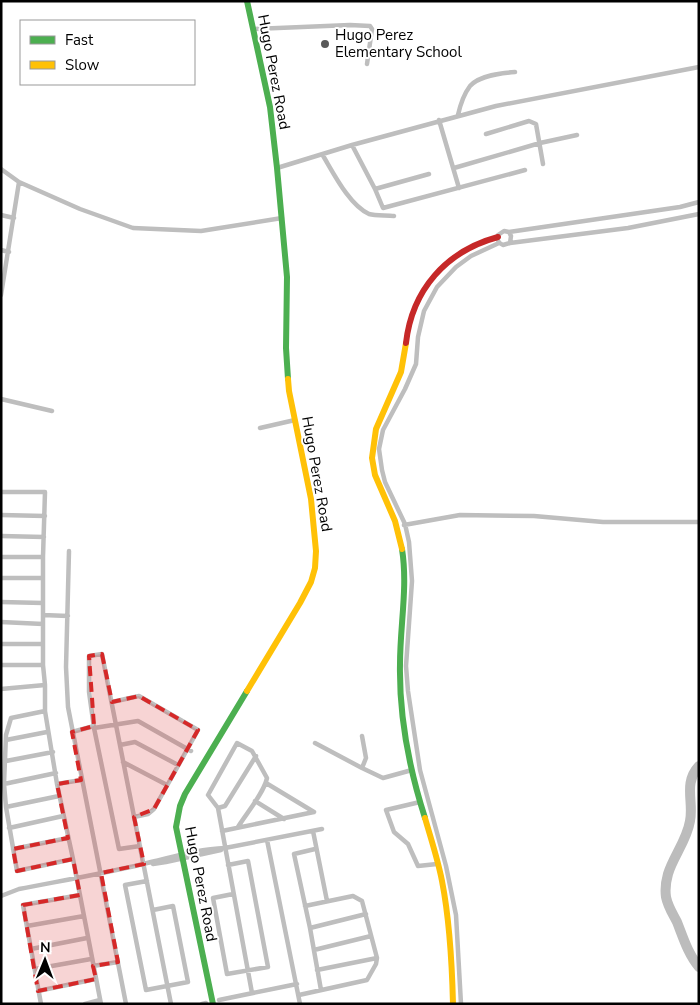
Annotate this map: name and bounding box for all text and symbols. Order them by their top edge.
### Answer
street label: Hugo Perez Road [253,13,295,131]
legend [20,20,195,85]
place label: Hugo Perez Elementary School [335,25,462,62]
text: Fast [65,30,94,50]
marker: Hugo Perez Elementary School [319,38,331,50]
text: Slow [65,55,100,75]
street label: Hugo Perez Road [297,415,337,533]
street label: Hugo Perez Road [180,825,222,943]
north arrow [20,935,70,985]
text: N [40,938,51,957]

